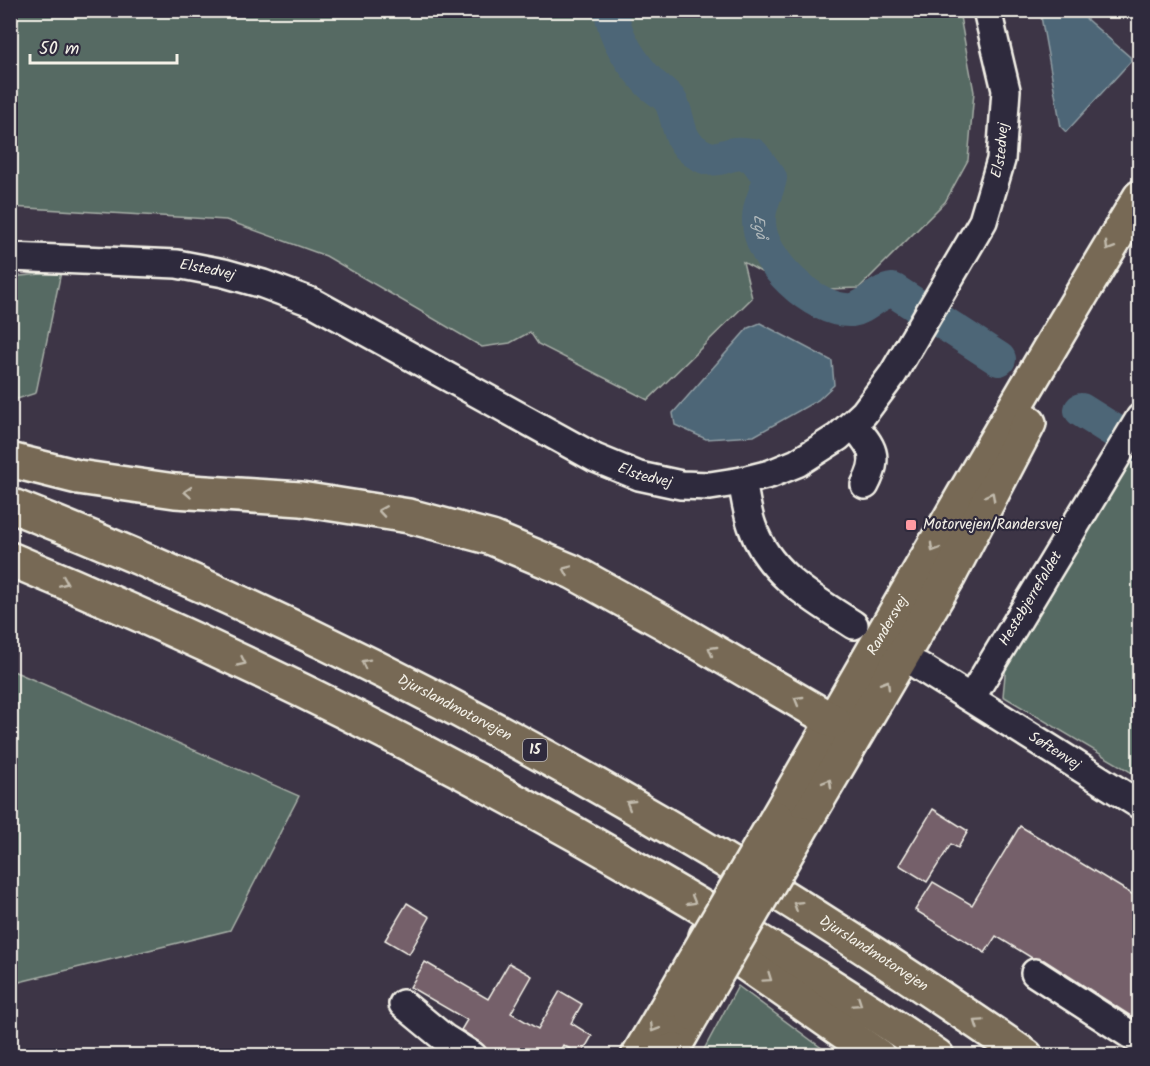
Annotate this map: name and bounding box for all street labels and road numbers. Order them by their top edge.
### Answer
street label: Elstedvej [984,121,1016,181]
street label: Elstedvej [178,253,239,288]
street label: Elstedvej [614,456,675,495]
street label: Hestebjerrefaldet [993,546,1069,651]
street label: Randersvej [861,590,916,660]
street label: Djurslandmotorvejen [393,668,516,748]
street label: Søftenvej [1024,726,1086,777]
road number: 15 [523,739,547,761]
street label: Djurslandmotorvejen [814,909,933,998]

